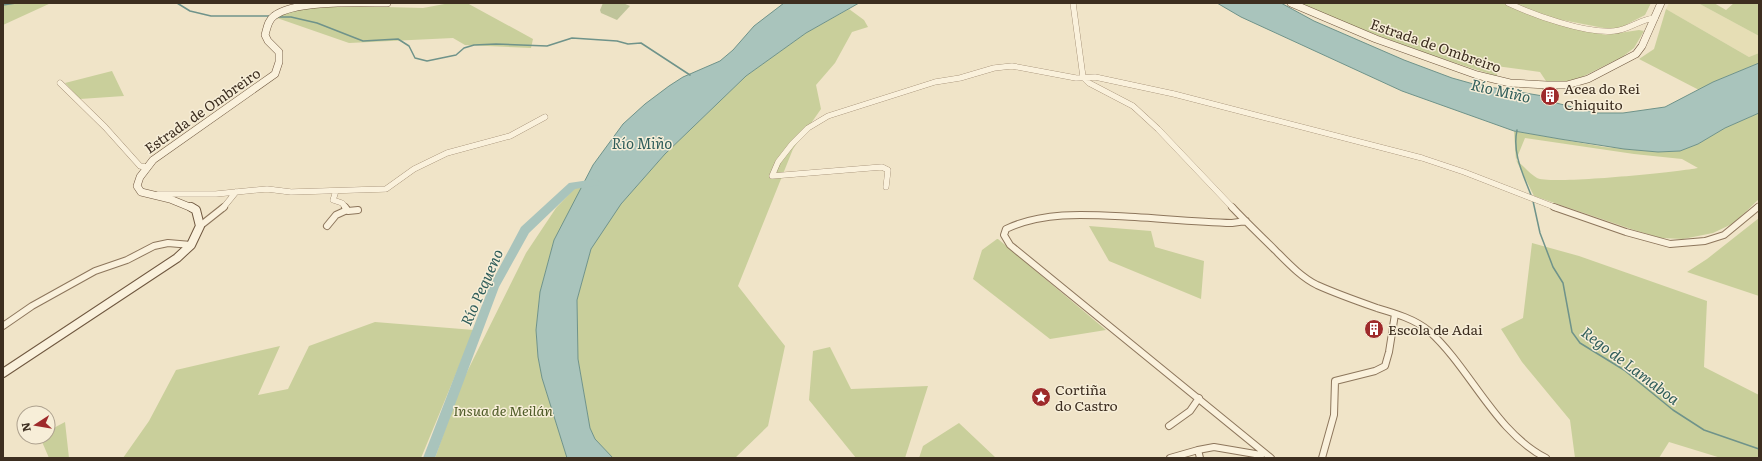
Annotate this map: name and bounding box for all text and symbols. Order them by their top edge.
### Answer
street label: Estrada de Ombreiro [1368,13,1504,77]
street label: Estrada de Ombreiro [140,62,264,158]
water label: Río Miño [1469,72,1533,108]
place label: Acea do Rei Chiquito [1564,78,1640,114]
building icon: Acea do Rei Chiquito [1539,85,1561,107]
water label: Río Miño [612,131,672,154]
water label: Río Pequeno [454,245,508,329]
building icon: Escola de Adai [1363,318,1385,340]
place label: Escola de Adai [1388,319,1483,339]
water label: Rego de Lamaboa [1577,320,1685,410]
place label: Cortiña do Castro [1055,379,1118,415]
place icon: Cortiña do Castro [1030,386,1052,408]
park label: Insua de Meilán [453,400,553,420]
north arrow [16,405,56,445]
text: N [16,421,34,433]

